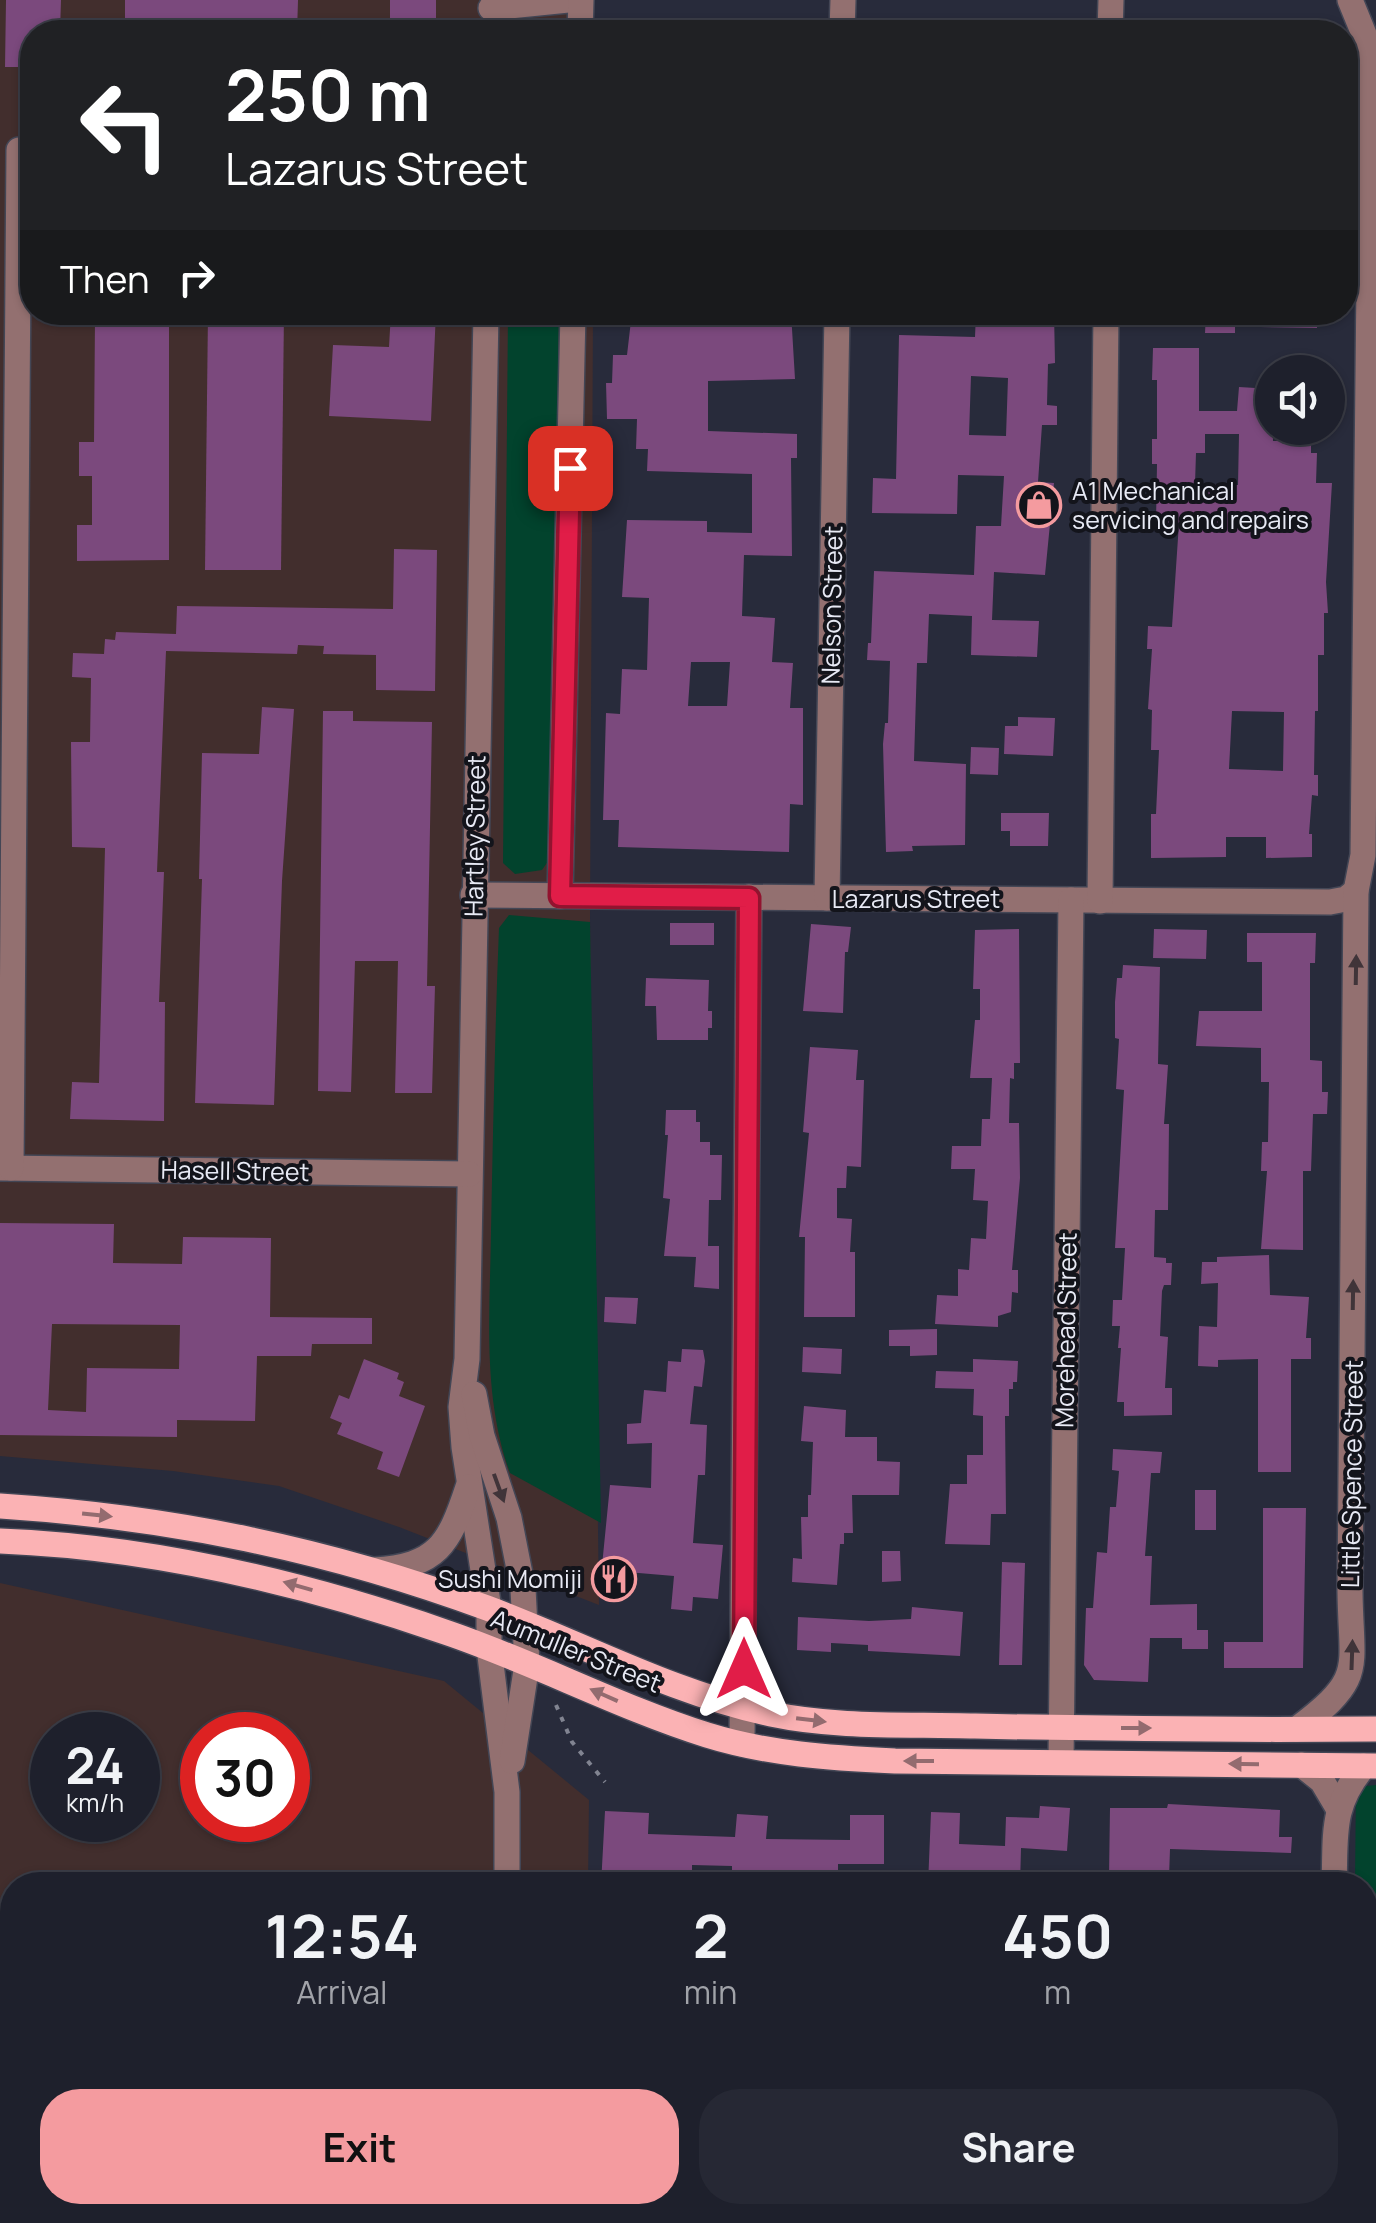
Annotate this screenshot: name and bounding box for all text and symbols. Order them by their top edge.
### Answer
text: 250 m [225,46,431,142]
icon: left [60,60,190,190]
text: Lazarus Street [225,137,528,199]
icon: right [169,250,224,305]
text: Then [60,252,149,304]
map controls [1255,355,1345,445]
button: sound [1255,355,1345,445]
pin [528,426,613,511]
icon: arrive [543,441,598,496]
place label: A1 Mechanical servicing and repairs [1072,473,1309,537]
shop icon: A1 Mechanical servicing and repairs [1016,482,1062,528]
street label: Nelson Street [813,525,850,685]
street label: Hartley Street [456,755,493,917]
street label: Lazarus Street [832,881,1000,916]
one-way arrow [1349,954,1365,986]
street label: Hasell Street [160,1152,310,1189]
street label: Morehead Street [1046,1232,1085,1428]
one-way arrow [1345,1278,1361,1310]
street label: Little Spence Street [1332,1360,1371,1588]
one-way arrow [492,1473,507,1503]
one-way arrow [82,1507,114,1523]
restaurant icon: Sushi Momiji [591,1556,637,1602]
place label: Sushi Momiji [438,1561,582,1596]
one-way arrow [282,1578,313,1593]
street label: Aumuller Street [486,1601,666,1701]
position arrow [692,1617,796,1721]
one-way arrow [1344,1638,1360,1670]
one-way arrow [589,1687,619,1703]
speed limit sign: 30 [180,1712,310,1842]
one-way arrow [796,1712,828,1728]
one-way arrow [1121,1720,1153,1736]
text: 24 [65,1731,125,1799]
one-way arrow [902,1753,934,1769]
one-way arrow [1227,1756,1259,1772]
text: km/h [66,1785,124,1820]
text: 12:54 [265,1894,419,1976]
text: 2 [693,1894,728,1976]
text: 450 [1002,1894,1113,1976]
text: Arrival [296,1970,388,2014]
text: min [684,1970,737,2014]
text: m [1044,1970,1071,2014]
button: Exit [40,2089,679,2204]
button: Share [699,2089,1338,2204]

